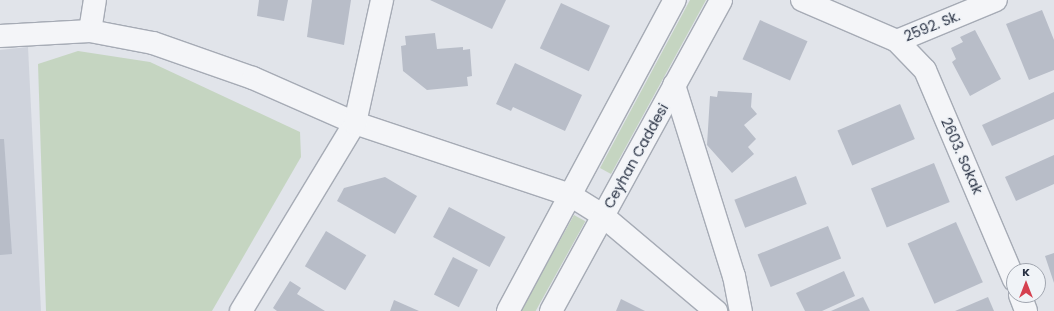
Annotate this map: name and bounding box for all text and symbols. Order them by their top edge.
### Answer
street label: 2592. Sk. [902,7,962,45]
street label: Ceyhan Caddesi [600,101,672,211]
street label: 2603. Sokak [938,115,986,197]
north arrow [1006,263,1046,303]
text: K [1022,264,1030,280]

